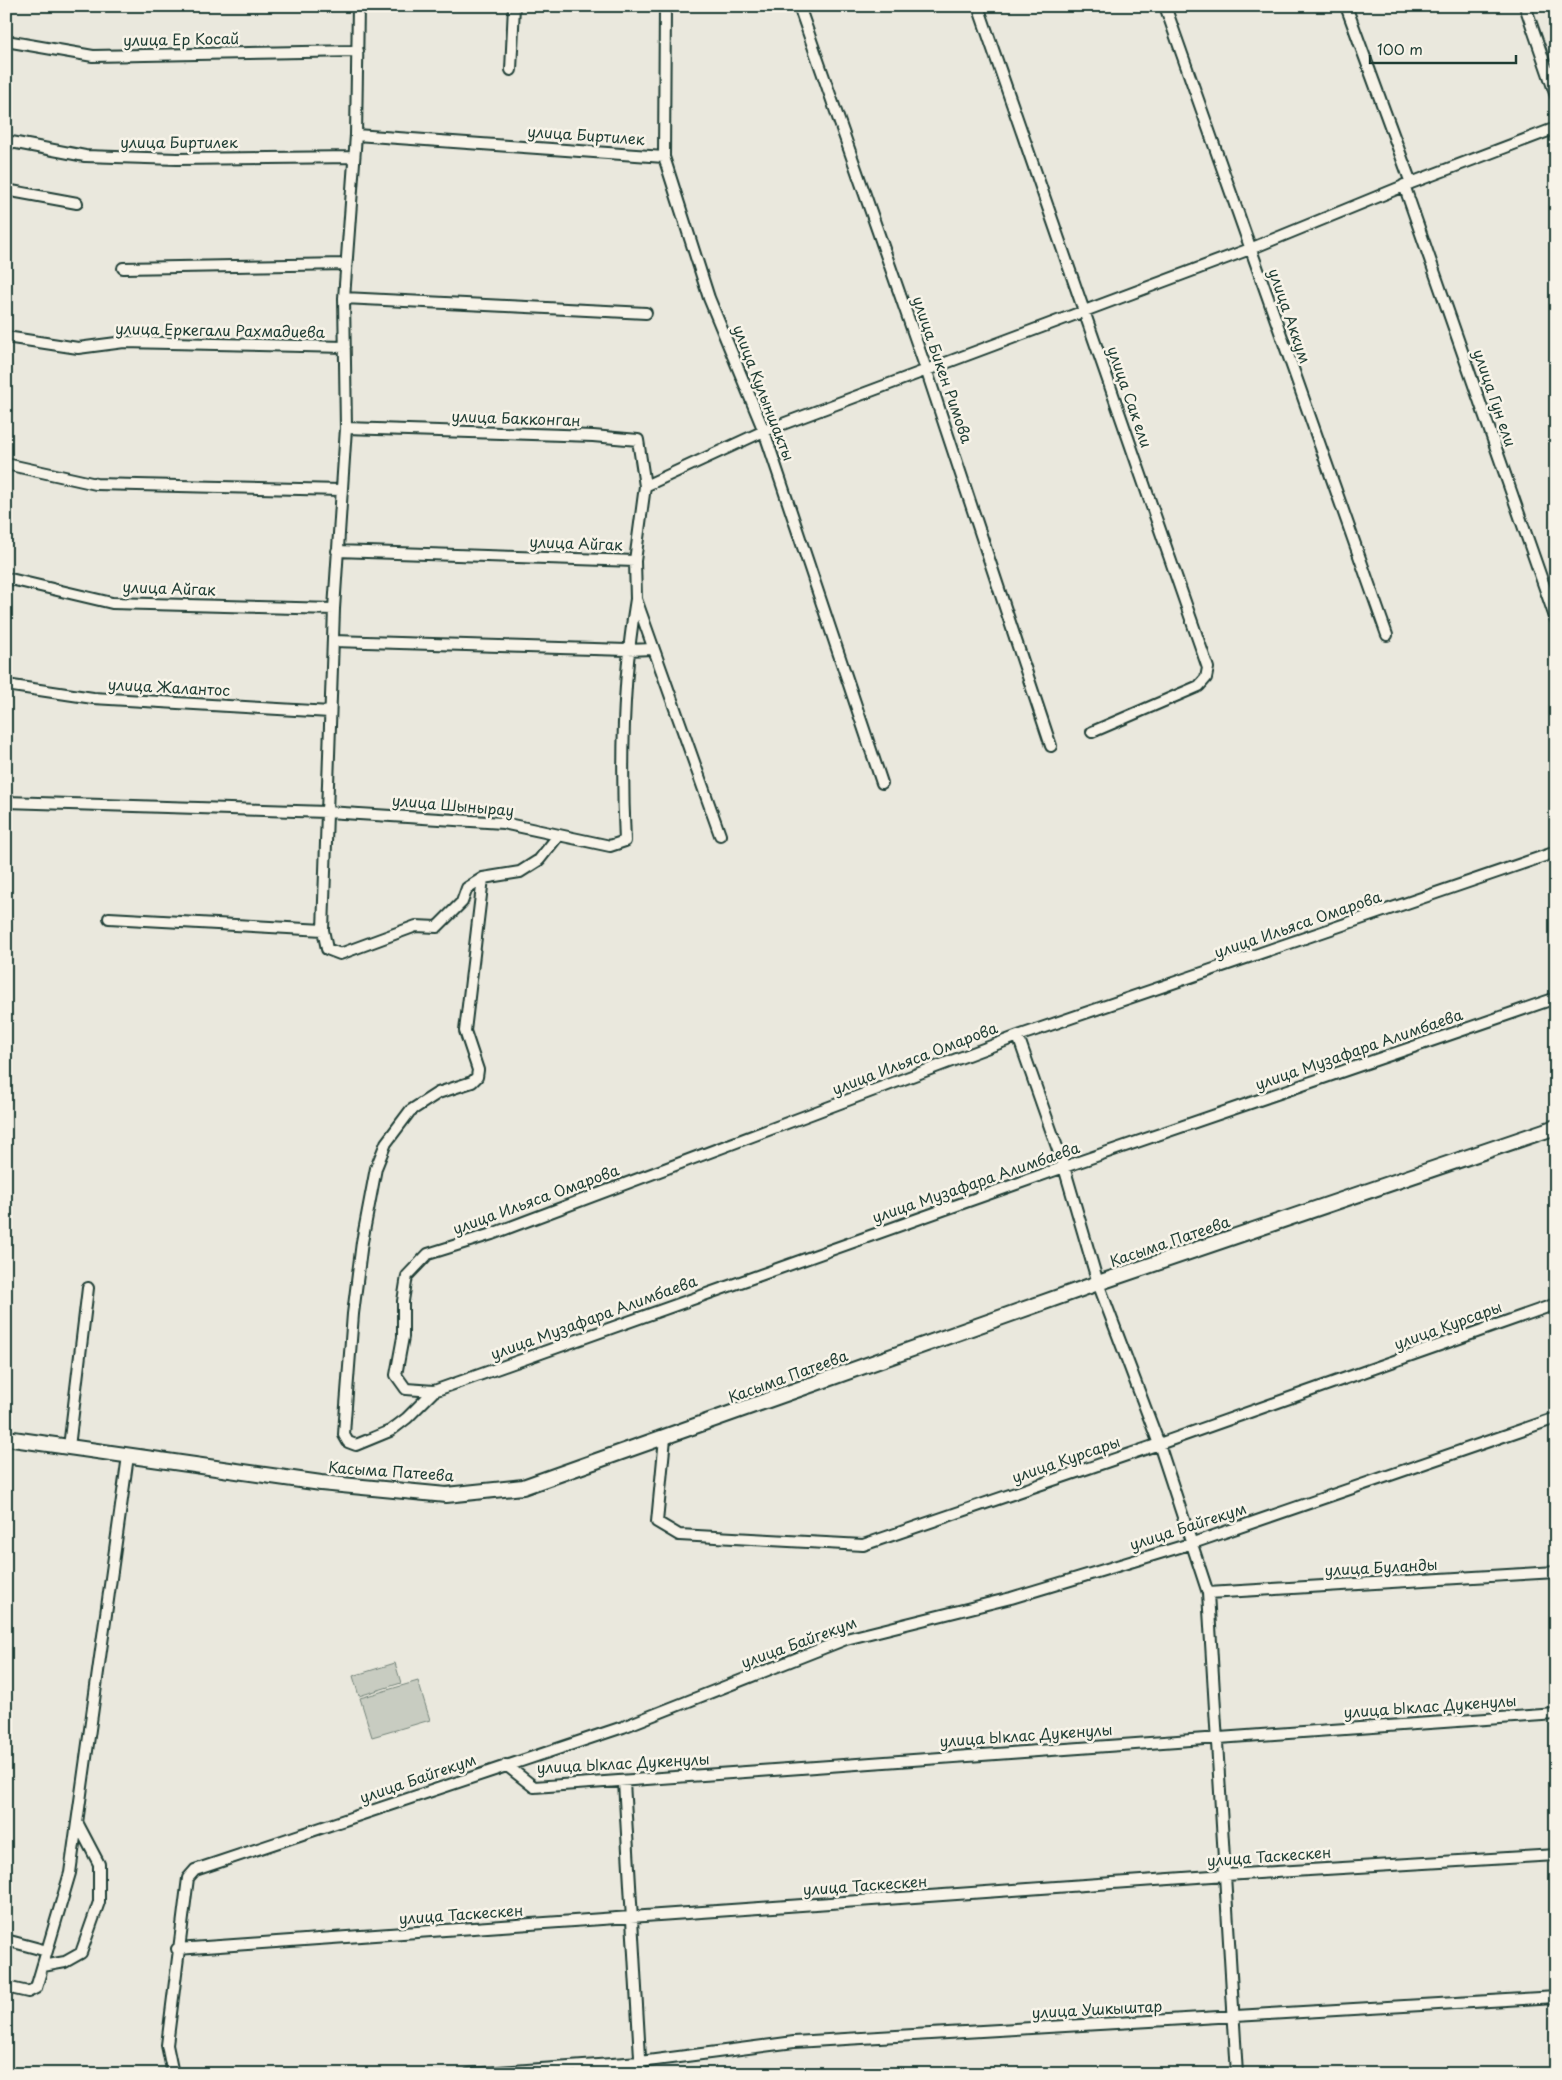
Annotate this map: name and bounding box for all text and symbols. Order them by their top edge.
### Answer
street label: улица Ер Косай [123,26,239,51]
scale bar [1370,32,1516,64]
text: 100 m [1377,37,1423,60]
street label: улица Биртилек [527,119,646,150]
street label: улица Биртилек [120,130,238,153]
street label: улица Аккум [1263,265,1317,366]
street label: улица Бикен Римова [907,293,980,447]
street label: улица Еркегали Рахмадиева [115,316,326,343]
street label: улица Кулыншакты [728,321,801,464]
street label: улица Сак ели [1102,343,1159,450]
street label: улица Гун ели [1468,346,1523,449]
street label: улица Бакконган [451,404,581,431]
street label: улица Айгак [529,529,623,556]
street label: улица Айгак [122,574,216,601]
street label: улица Жалантос [107,672,231,701]
street label: улица Шынырау [391,788,515,821]
street label: улица Ильяса Омарова [1211,884,1385,963]
street label: улица Музафара Алимбаева [1252,1002,1466,1095]
street label: улица Ильяса Омарова [828,1015,1001,1100]
street label: улица Музафара Алимбаева [869,1135,1083,1228]
street label: улица Ильяса Омарова [449,1158,623,1239]
street label: Касыма Патеева [1106,1209,1233,1272]
street label: улица Музафара Алимбаева [487,1268,701,1365]
street label: улица Курсары [1390,1294,1505,1355]
street label: Касыма Патеева [724,1343,851,1408]
street label: улица Курсары [1008,1429,1123,1488]
street label: Касыма Патеева [327,1455,455,1486]
street label: улица Байгекум [1126,1496,1249,1555]
street label: улица Буланды [1324,1552,1438,1581]
street label: улица Байгекум [737,1610,860,1673]
street label: улица Ыклас Дукенулы [1343,1688,1517,1723]
street label: улица Ыклас Дукенулы [939,1717,1113,1752]
street label: улица Ыклас Дукенулы [536,1746,710,1779]
street label: улица Байгекум [356,1747,479,1808]
street label: улица Таскескен [1206,1840,1332,1871]
street label: улица Таскескен [802,1869,928,1900]
street label: улица Таскескен [398,1898,524,1929]
street label: улица Ушкыштар [1031,1994,1163,2023]

